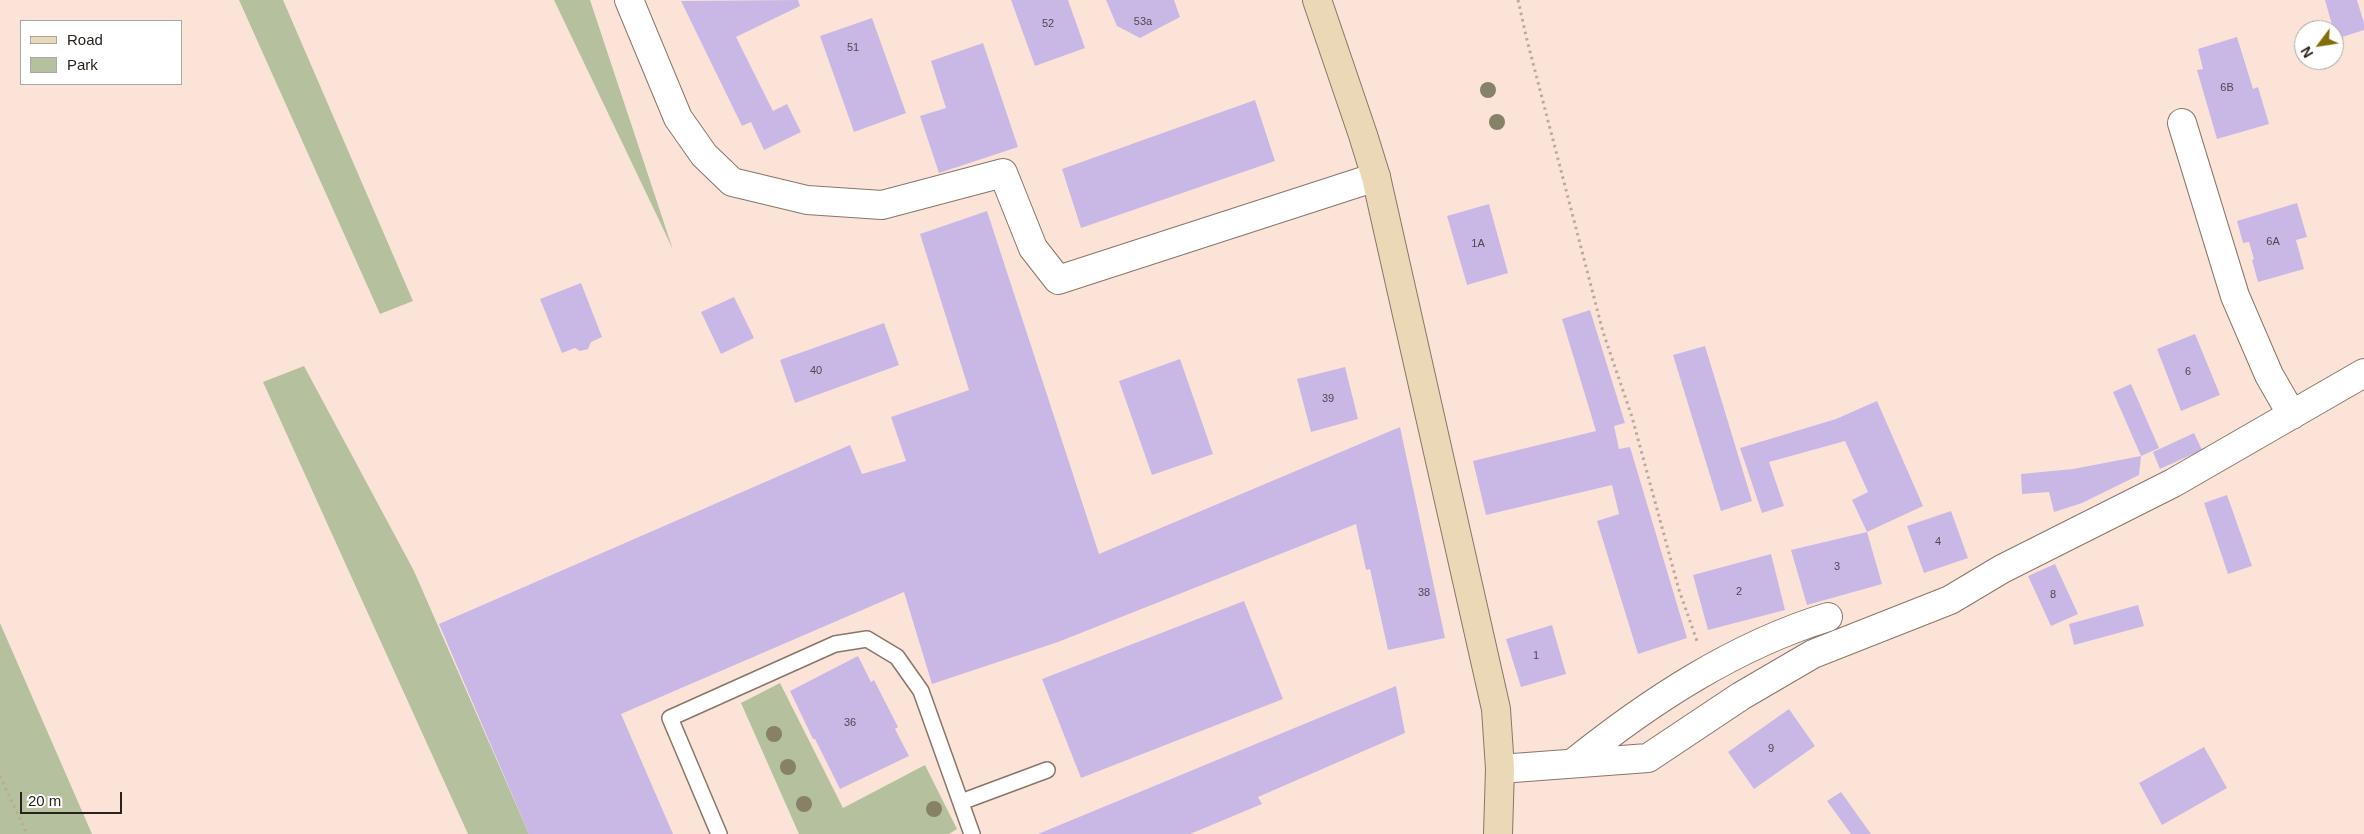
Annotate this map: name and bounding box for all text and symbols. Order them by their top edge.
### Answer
house number: 53a [1134,15,1152,29]
house number: 52 [1042,17,1054,31]
legend [20,20,182,85]
north arrow [2294,20,2344,70]
text: Road [67,31,103,48]
house number: 51 [847,41,859,55]
text: N [2298,44,2316,61]
text: Park [67,56,98,73]
house number: 6B [2220,81,2234,95]
house number: 6A [2266,235,2280,249]
house number: 1A [1471,237,1485,251]
house number: 40 [810,364,822,378]
house number: 6 [2185,365,2191,379]
house number: 39 [1322,392,1334,406]
house number: 4 [1935,535,1941,549]
house number: 3 [1834,560,1840,574]
house number: 2 [1736,585,1742,599]
house number: 38 [1418,586,1430,600]
house number: 8 [2050,588,2056,602]
house number: 1 [1533,649,1539,663]
house number: 36 [844,716,856,730]
house number: 9 [1768,742,1774,756]
scale bar [22,782,125,814]
text: 20 m [28,792,61,809]

